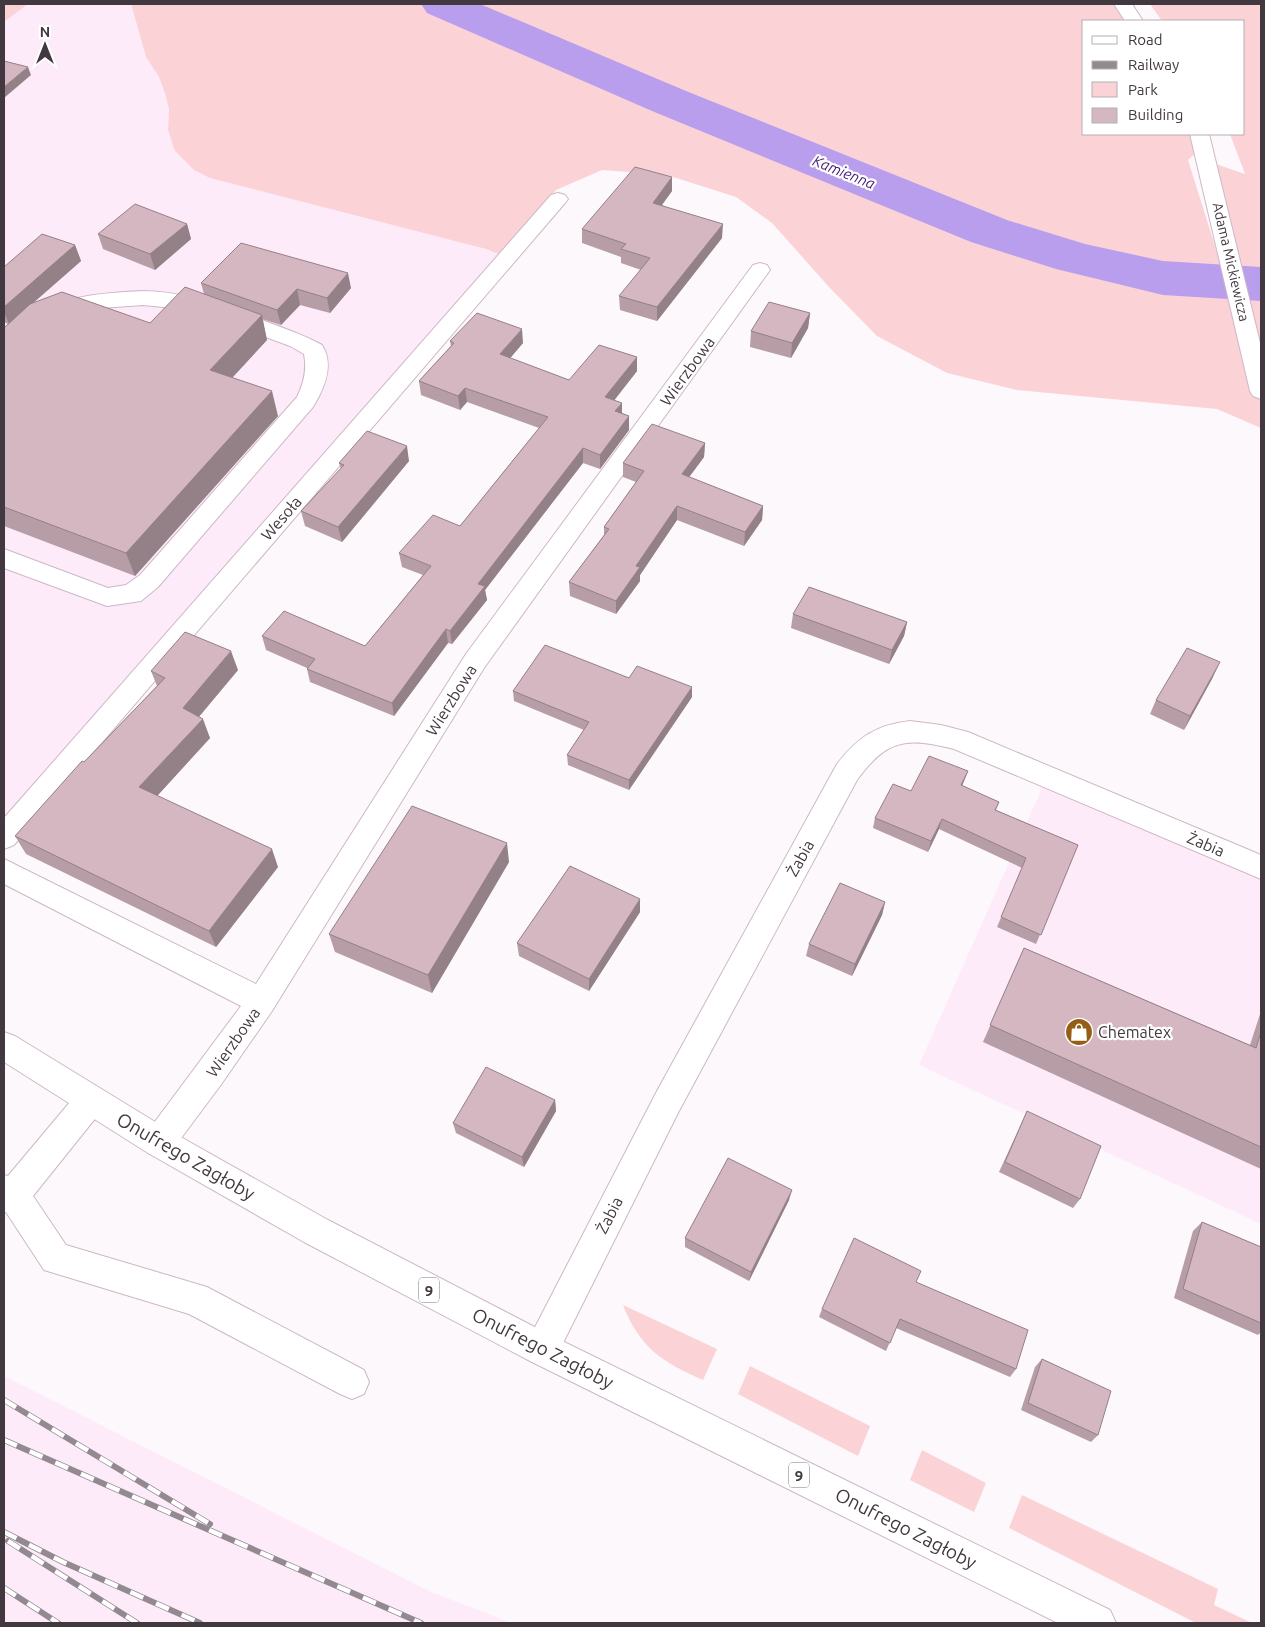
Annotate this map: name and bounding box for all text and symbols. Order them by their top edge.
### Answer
north arrow [20,20,70,70]
legend [1082,20,1245,135]
text: N [40,24,50,40]
text: Road [1128,31,1163,48]
text: Railway [1128,56,1179,73]
text: Park [1128,81,1158,98]
text: Building [1128,106,1183,123]
water label: Kamienna [810,152,878,192]
street label: Adama Mickiewicza [1210,201,1252,323]
street label: Wierzbowa [656,333,718,409]
street label: Wesoła [257,492,305,544]
street label: Wierzbowa [422,661,480,739]
street label: Żabia [1185,828,1227,860]
street label: Żabia [783,837,817,879]
street label: Wierzbowa [203,1004,263,1080]
shop icon: Chematex [1064,1017,1094,1047]
place label: Chematex [1098,1023,1171,1041]
street label: Onufrego Zagłoby [113,1108,259,1204]
street label: Żabia [592,1194,626,1236]
road number: 9 [419,1278,439,1302]
street label: Onufrego Zagłoby [469,1303,617,1393]
road number: 9 [789,1462,809,1488]
street label: Onufrego Zagłoby [832,1483,980,1573]

